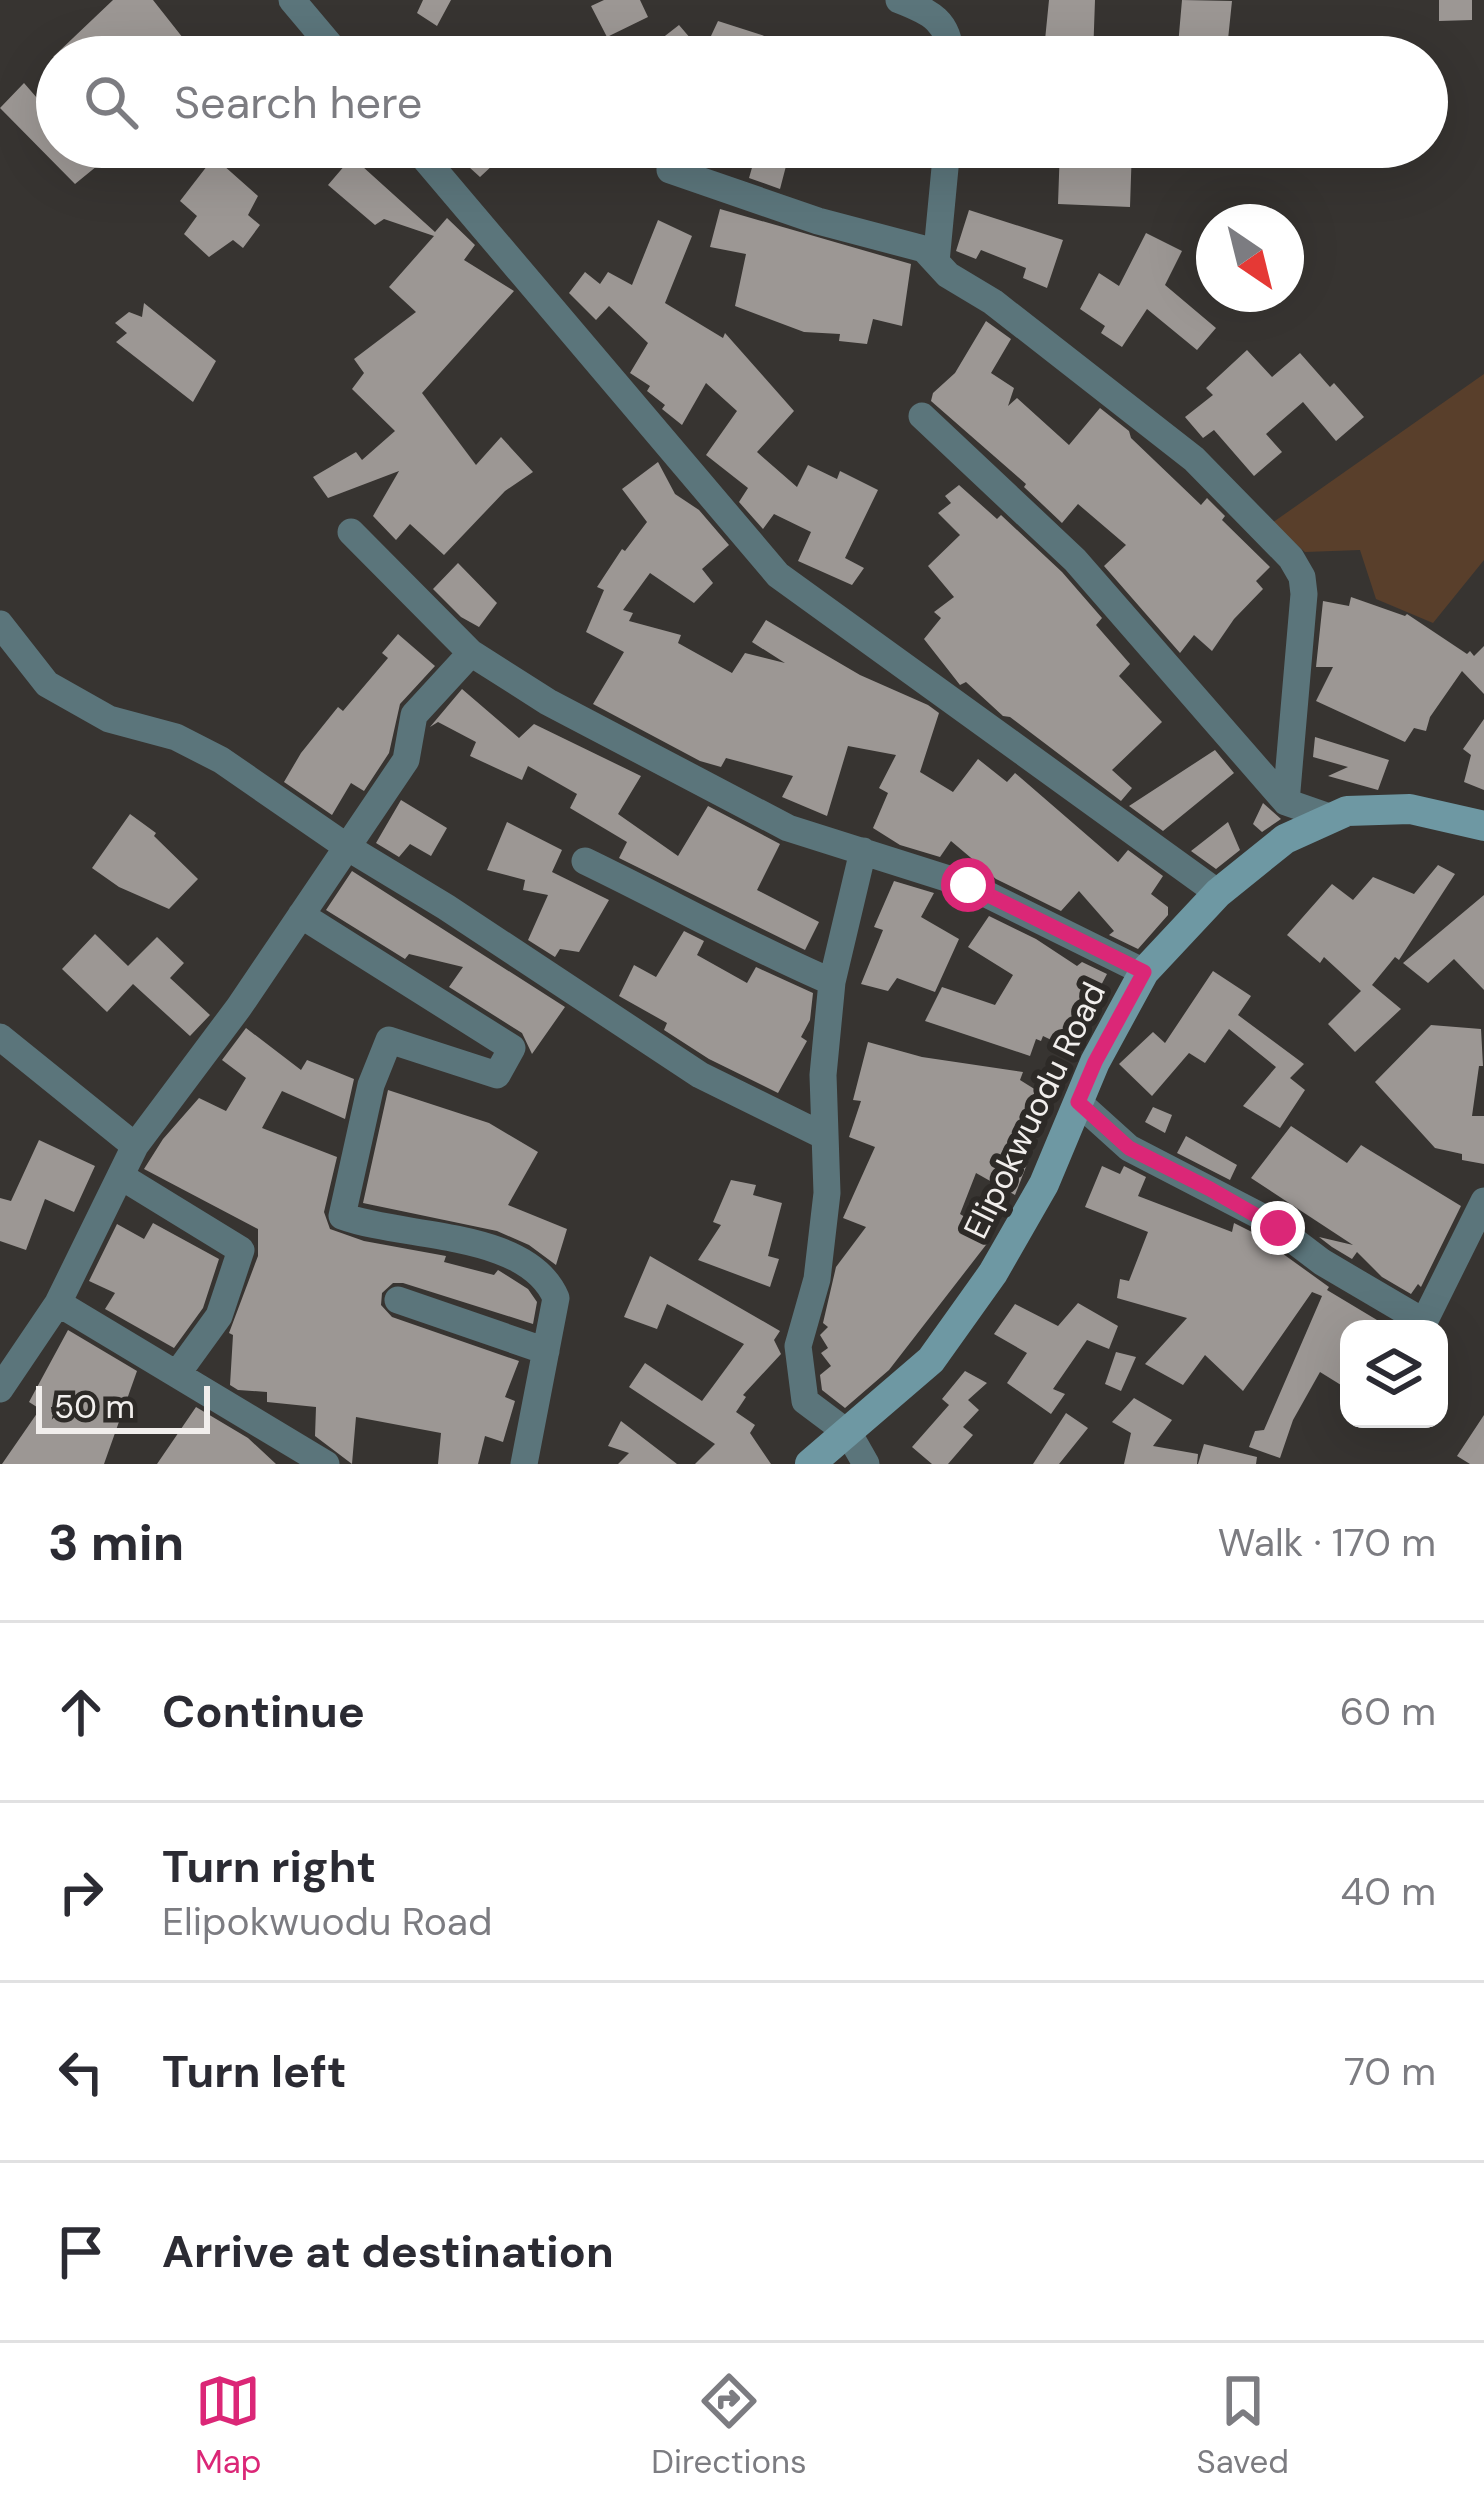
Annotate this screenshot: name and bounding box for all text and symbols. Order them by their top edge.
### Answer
search box [36,36,1448,168]
icon: search [78,69,144,135]
text: Search here [174,73,422,132]
north arrow [1196,204,1304,312]
route start [941,858,995,912]
street label: Elipokwuodu Road [954,975,1115,1245]
route end [1251,1201,1305,1255]
map controls [1340,1320,1448,1428]
button: layers [1340,1320,1448,1428]
scale bar [36,1380,210,1433]
text: 50 m [54,1385,135,1428]
text: 3 min [48,1509,184,1576]
text: Walk · 170 m [1218,1517,1436,1568]
icon: ahead [48,1679,114,1745]
text: Continue [162,1682,365,1741]
text: 60 m [1340,1686,1436,1737]
text: Turn right [162,1837,376,1896]
icon: right [48,1859,114,1925]
text: 40 m [1341,1866,1436,1917]
text: Elipokwuodu Road [162,1896,493,1947]
icon: left [48,2039,114,2105]
text: Turn left [162,2042,346,2101]
text: 70 m [1344,2046,1436,2097]
icon: arrive [48,2219,114,2285]
text: Arrive at destination [162,2222,614,2281]
tab: Map [195,2368,261,2483]
tab: Directions [651,2368,807,2483]
tab: Saved [1197,2368,1289,2483]

